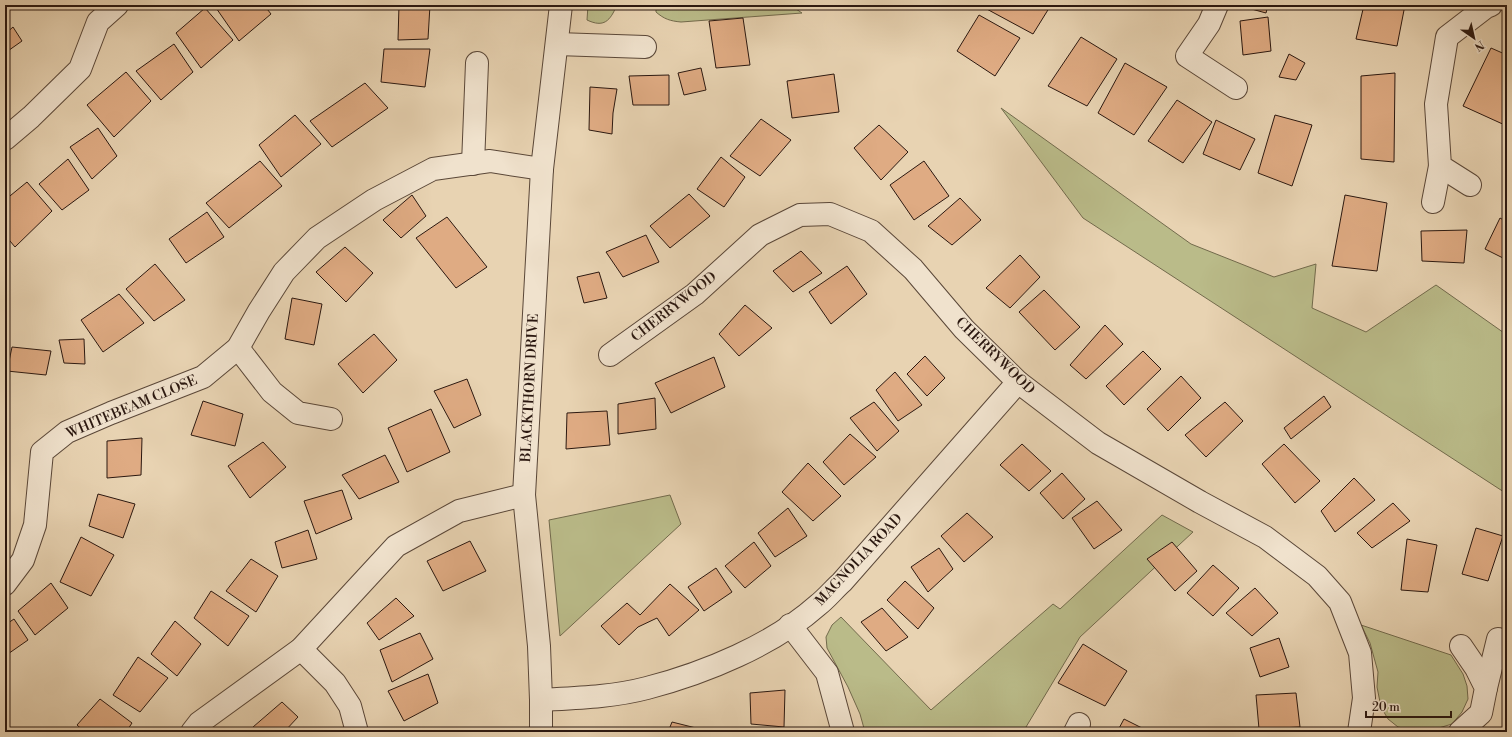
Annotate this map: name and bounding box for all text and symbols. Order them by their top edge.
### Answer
north arrow [1454,18,1494,58]
text: N [1471,37,1487,54]
street label: CHERRYWOOD [628,268,721,346]
street label: BLACKTHORN DRIVE [517,313,543,464]
street label: CHERRYWOOD [951,313,1039,399]
street label: WHITEBEAM CLOSE [63,371,200,443]
street label: MAGNOLIA ROAD [811,510,907,610]
scale bar [1366,693,1451,719]
text: 20 m [1372,700,1400,715]

